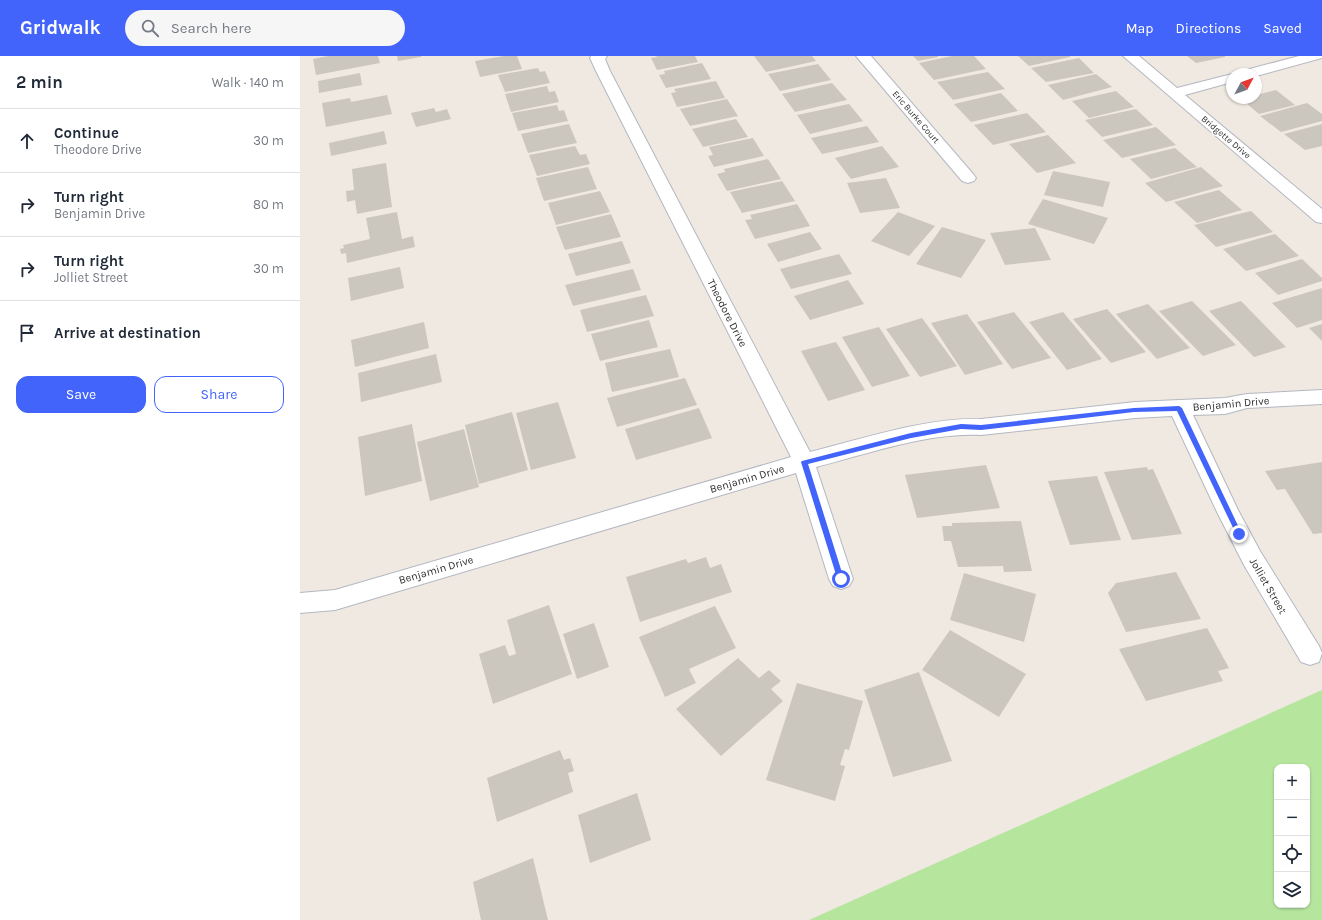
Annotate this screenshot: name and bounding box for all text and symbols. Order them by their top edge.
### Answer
search box [125,10,405,46]
text: Gridwalk [20,17,101,39]
icon: search [139,17,161,39]
text: Search here [171,19,251,37]
text: Map [1126,20,1154,37]
text: Directions [1176,20,1241,37]
text: Saved [1263,20,1302,37]
north arrow [1226,68,1262,104]
text: 2 min [16,72,63,92]
text: Walk · 140 m [212,75,284,90]
street label: Eric Burke Court [890,89,942,146]
street label: Bridgette Drive [1199,114,1253,161]
text: Continue [54,124,119,142]
icon: ahead [16,130,38,152]
text: 30 m [253,133,284,148]
text: Theodore Drive [54,142,142,157]
text: Turn right [54,188,124,206]
icon: right [16,194,38,216]
text: 80 m [253,197,284,212]
text: Benjamin Drive [54,206,145,221]
text: Turn right [54,252,124,270]
icon: right [16,258,38,280]
text: 30 m [253,261,284,276]
text: Jolliet Street [54,270,128,285]
street label: Theodore Drive [704,277,750,349]
icon: arrive [16,322,38,344]
text: Arrive at destination [54,324,201,342]
button: Save [16,376,146,413]
button: Share [154,376,284,413]
street label: Benjamin Drive [1192,394,1270,414]
street label: Benjamin Drive [708,462,786,496]
route end [1230,525,1248,543]
street label: Benjamin Drive [397,553,475,587]
street label: Jolliet Street [1247,556,1289,616]
route start [832,570,850,588]
map controls [1274,764,1310,908]
button: + [1274,764,1310,800]
button: − [1274,800,1310,836]
button: locate [1274,836,1310,872]
button: layers [1274,872,1310,908]

